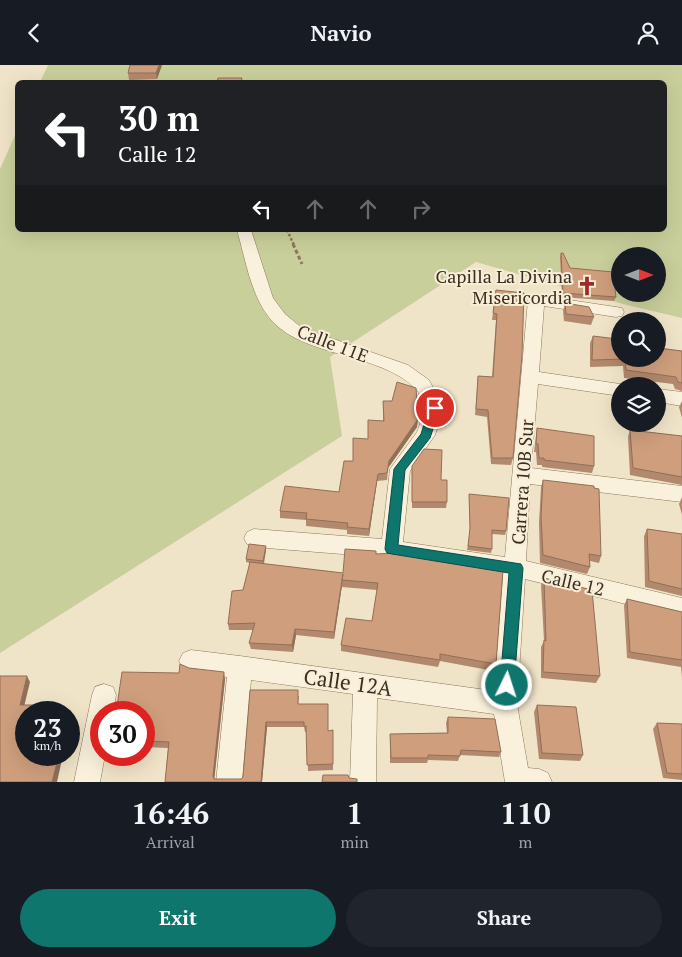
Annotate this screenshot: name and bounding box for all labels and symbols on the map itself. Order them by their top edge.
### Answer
north arrow [611,247,666,303]
place label: Capilla La Divina Misericordia [436,264,572,309]
church icon: Capilla La Divina Misericordia [576,275,598,297]
street label: Calle 11E [294,318,372,368]
pin [414,387,456,429]
street label: Carrera 10B Sur [506,419,538,545]
street label: Calle 12 [539,563,607,601]
position arrow [480,658,532,710]
street label: Calle 12A [302,662,395,702]
speed limit sign: 30 [90,701,155,766]

